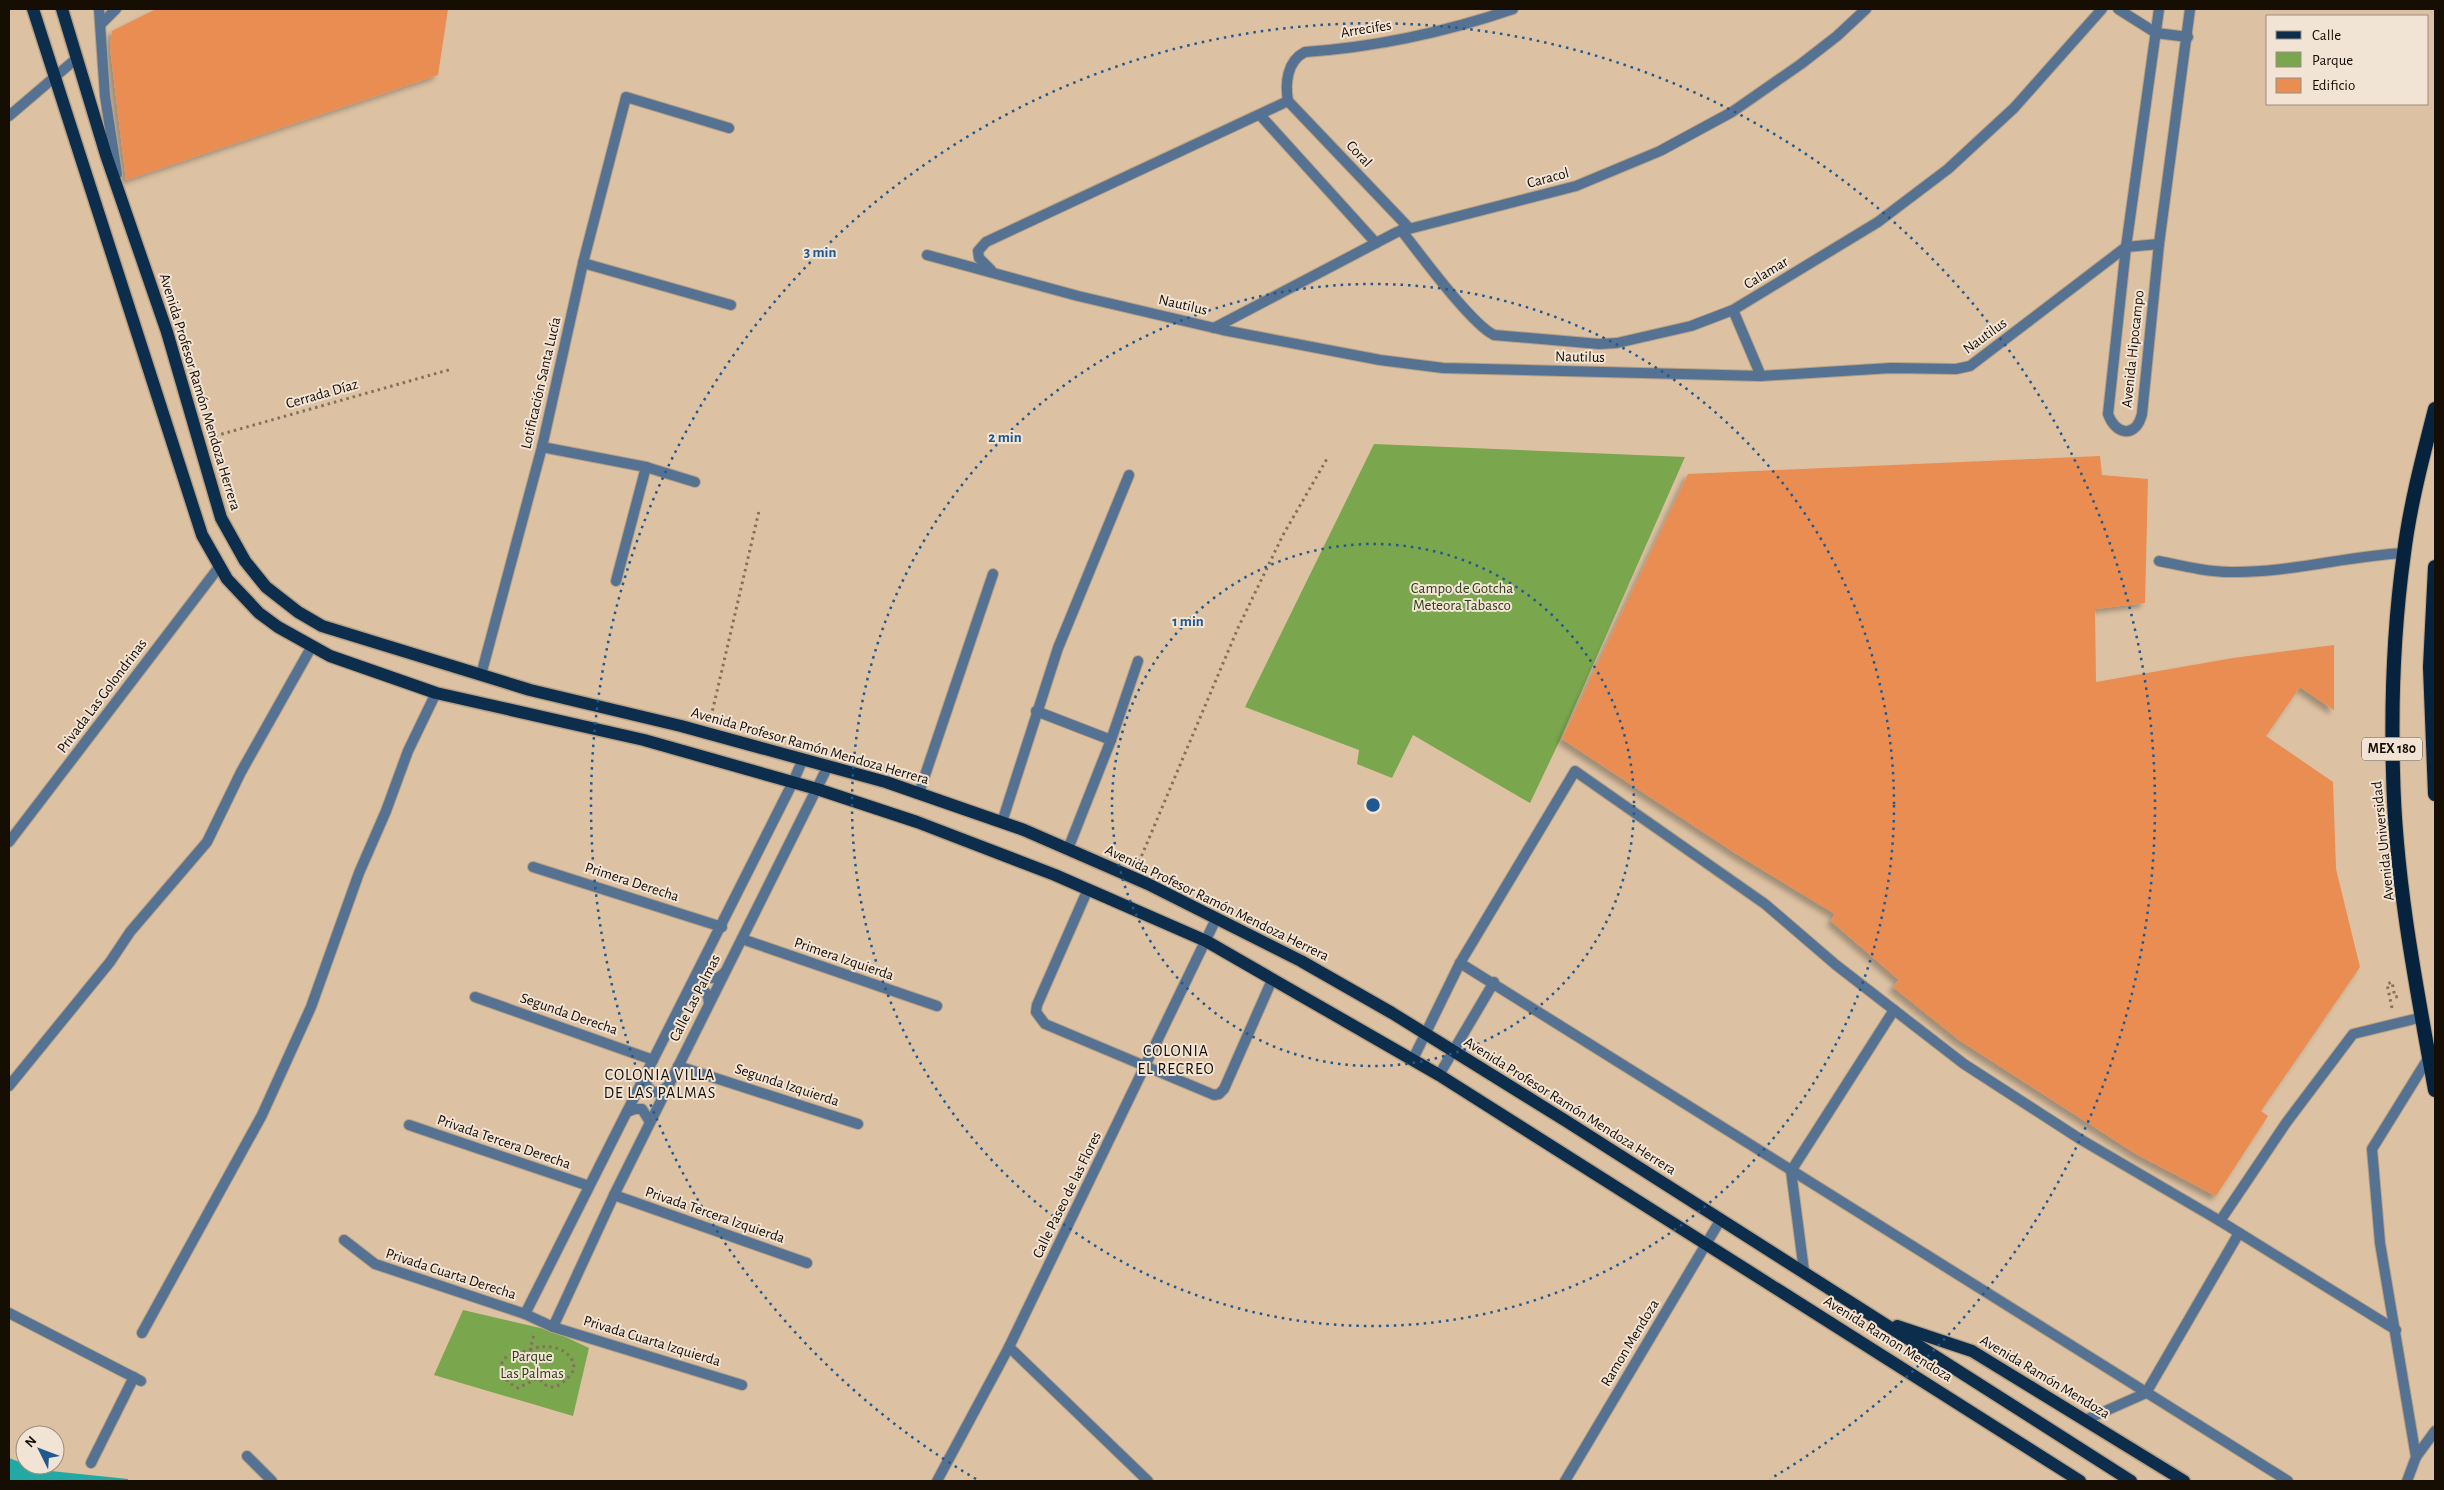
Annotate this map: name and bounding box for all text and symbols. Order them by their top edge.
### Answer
legend [2266,15,2429,105]
street label: Arrecifes [1340,18,1392,40]
text: Calle [2312,28,2341,43]
text: Parque [2312,53,2353,68]
text: Edificio [2312,78,2355,93]
street label: Coral [1343,138,1375,170]
street label: Caracol [1525,165,1571,191]
text: 3 min [804,245,836,260]
street label: Calamar [1741,254,1791,292]
street label: Avenida Profesor Ramón Mendoza Herrera [157,272,243,512]
street label: Avenida Hipocampo [2119,289,2147,409]
street label: Nautilus [1157,292,1209,318]
street label: Lotificación Santa Lucía [518,315,564,451]
street label: Nautilus [1960,315,2010,357]
street label: Nautilus [1555,349,1605,365]
street label: Cerrada Díaz [284,377,360,411]
text: 2 min [988,430,1022,445]
park label: Campo de Gotcha Meteora Tabasco [1411,581,1513,613]
text: 1 min [1172,614,1204,629]
street label: Privada Las Golondrinas [54,636,150,756]
street label: Avenida Profesor Ramón Mendoza Herrera [689,705,931,787]
road number: MEX 180 [2362,738,2422,761]
street label: Avenida Universidad [2369,780,2397,901]
centre of rings [1364,796,1382,814]
street label: Avenida Profesor Ramón Mendoza Herrera [1103,842,1331,964]
street label: Primera Derecha [583,860,681,904]
street label: Primera Izquierda [792,935,896,983]
street label: Calle Las Palmas [667,952,723,1044]
street label: Segunda Derecha [518,990,620,1038]
street label: Avenida Profesor Ramón Mendoza Herrera [1461,1034,1679,1178]
district label: COLONIA EL RECREO [1137,1043,1215,1077]
street label: Segunda Izquierda [733,1061,841,1109]
district label: COLONIA VILLA DE LAS PALMAS [604,1067,716,1101]
street label: Privada Tercera Derecha [435,1112,573,1172]
street label: Calle Paseo de las Flores [1030,1129,1104,1261]
street label: Privada Tercera Izquierda [643,1184,787,1246]
street label: Privada Cuarta Derecha [384,1246,518,1302]
street label: Avenida Ramon Mendoza [1821,1293,1955,1385]
street label: Ramon Mendoza [1598,1297,1662,1389]
street label: Privada Cuarta Izquierda [582,1313,722,1369]
street label: Avenida Ramón Mendoza [1978,1332,2113,1422]
park label: Parque Las Palmas [500,1349,564,1381]
north arrow [15,1425,65,1475]
text: N [23,1434,40,1450]

